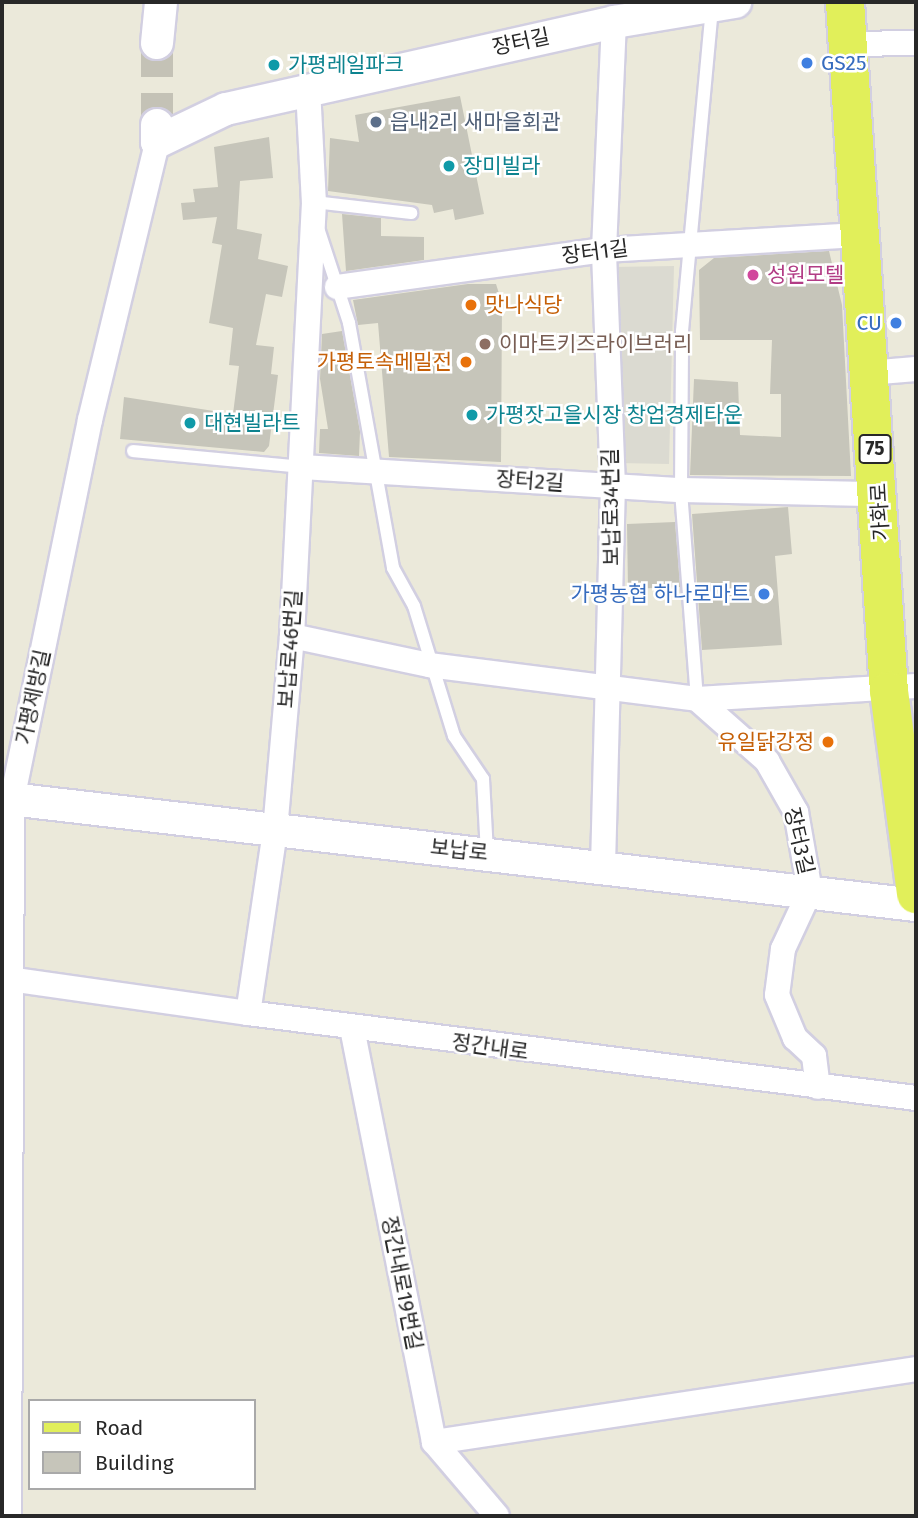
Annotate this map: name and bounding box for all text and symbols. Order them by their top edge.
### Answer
street label: 장터길 [490,24,552,60]
place label: GS25 [821,50,866,76]
place label: 가평레일파크 [288,52,404,78]
marker: GS25 [799,55,815,71]
marker: 가평레일파크 [266,57,282,73]
place label: 읍내2리 새마을회관 [390,109,561,135]
marker: 읍내2리 새마을회관 [368,114,384,130]
place label: 장미빌라 [463,153,540,179]
marker: 장미빌라 [441,158,457,174]
street label: 장터1길 [560,235,630,269]
place label: 성원모텔 [767,262,844,288]
marker: 성원모텔 [745,267,761,283]
place label: 맛나식당 [485,292,562,318]
marker: 맛나식당 [463,297,479,313]
place label: CU [857,310,882,336]
marker: CU [888,315,904,331]
place label: 이마트키즈라이브러리 [499,331,692,357]
marker: 이마트키즈라이브러리 [477,336,493,352]
place label: 가평토속메밀전 [317,349,452,375]
marker: 가평토속메밀전 [458,354,474,370]
place label: 가평잣고을시장 창업경제타운 [486,402,743,428]
marker: 가평잣고을시장 창업경제타운 [464,407,480,423]
place label: 대현빌라트 [204,410,301,436]
marker: 대현빌라트 [182,415,198,431]
road number: 75 [858,433,892,464]
street label: 보납로34번길 [597,448,625,566]
street label: 장터2길 [495,466,565,496]
street label: 가화로 [866,482,894,542]
place label: 가평농협 하나로마트 [571,581,750,607]
marker: 가평농협 하나로마트 [756,586,772,602]
street label: 보납로46번길 [273,589,307,709]
street label: 가평제방길 [11,647,55,747]
place label: 유일닭강정 [717,729,814,755]
marker: 유일닭강정 [820,734,836,750]
street label: 장터3길 [779,805,819,877]
street label: 보납로 [429,834,489,866]
street label: 정간내로 [450,1029,530,1065]
street label: 정간내로19번길 [377,1214,427,1352]
legend [28,1399,256,1490]
text: Road [95,1415,143,1441]
text: Building [95,1450,174,1476]

